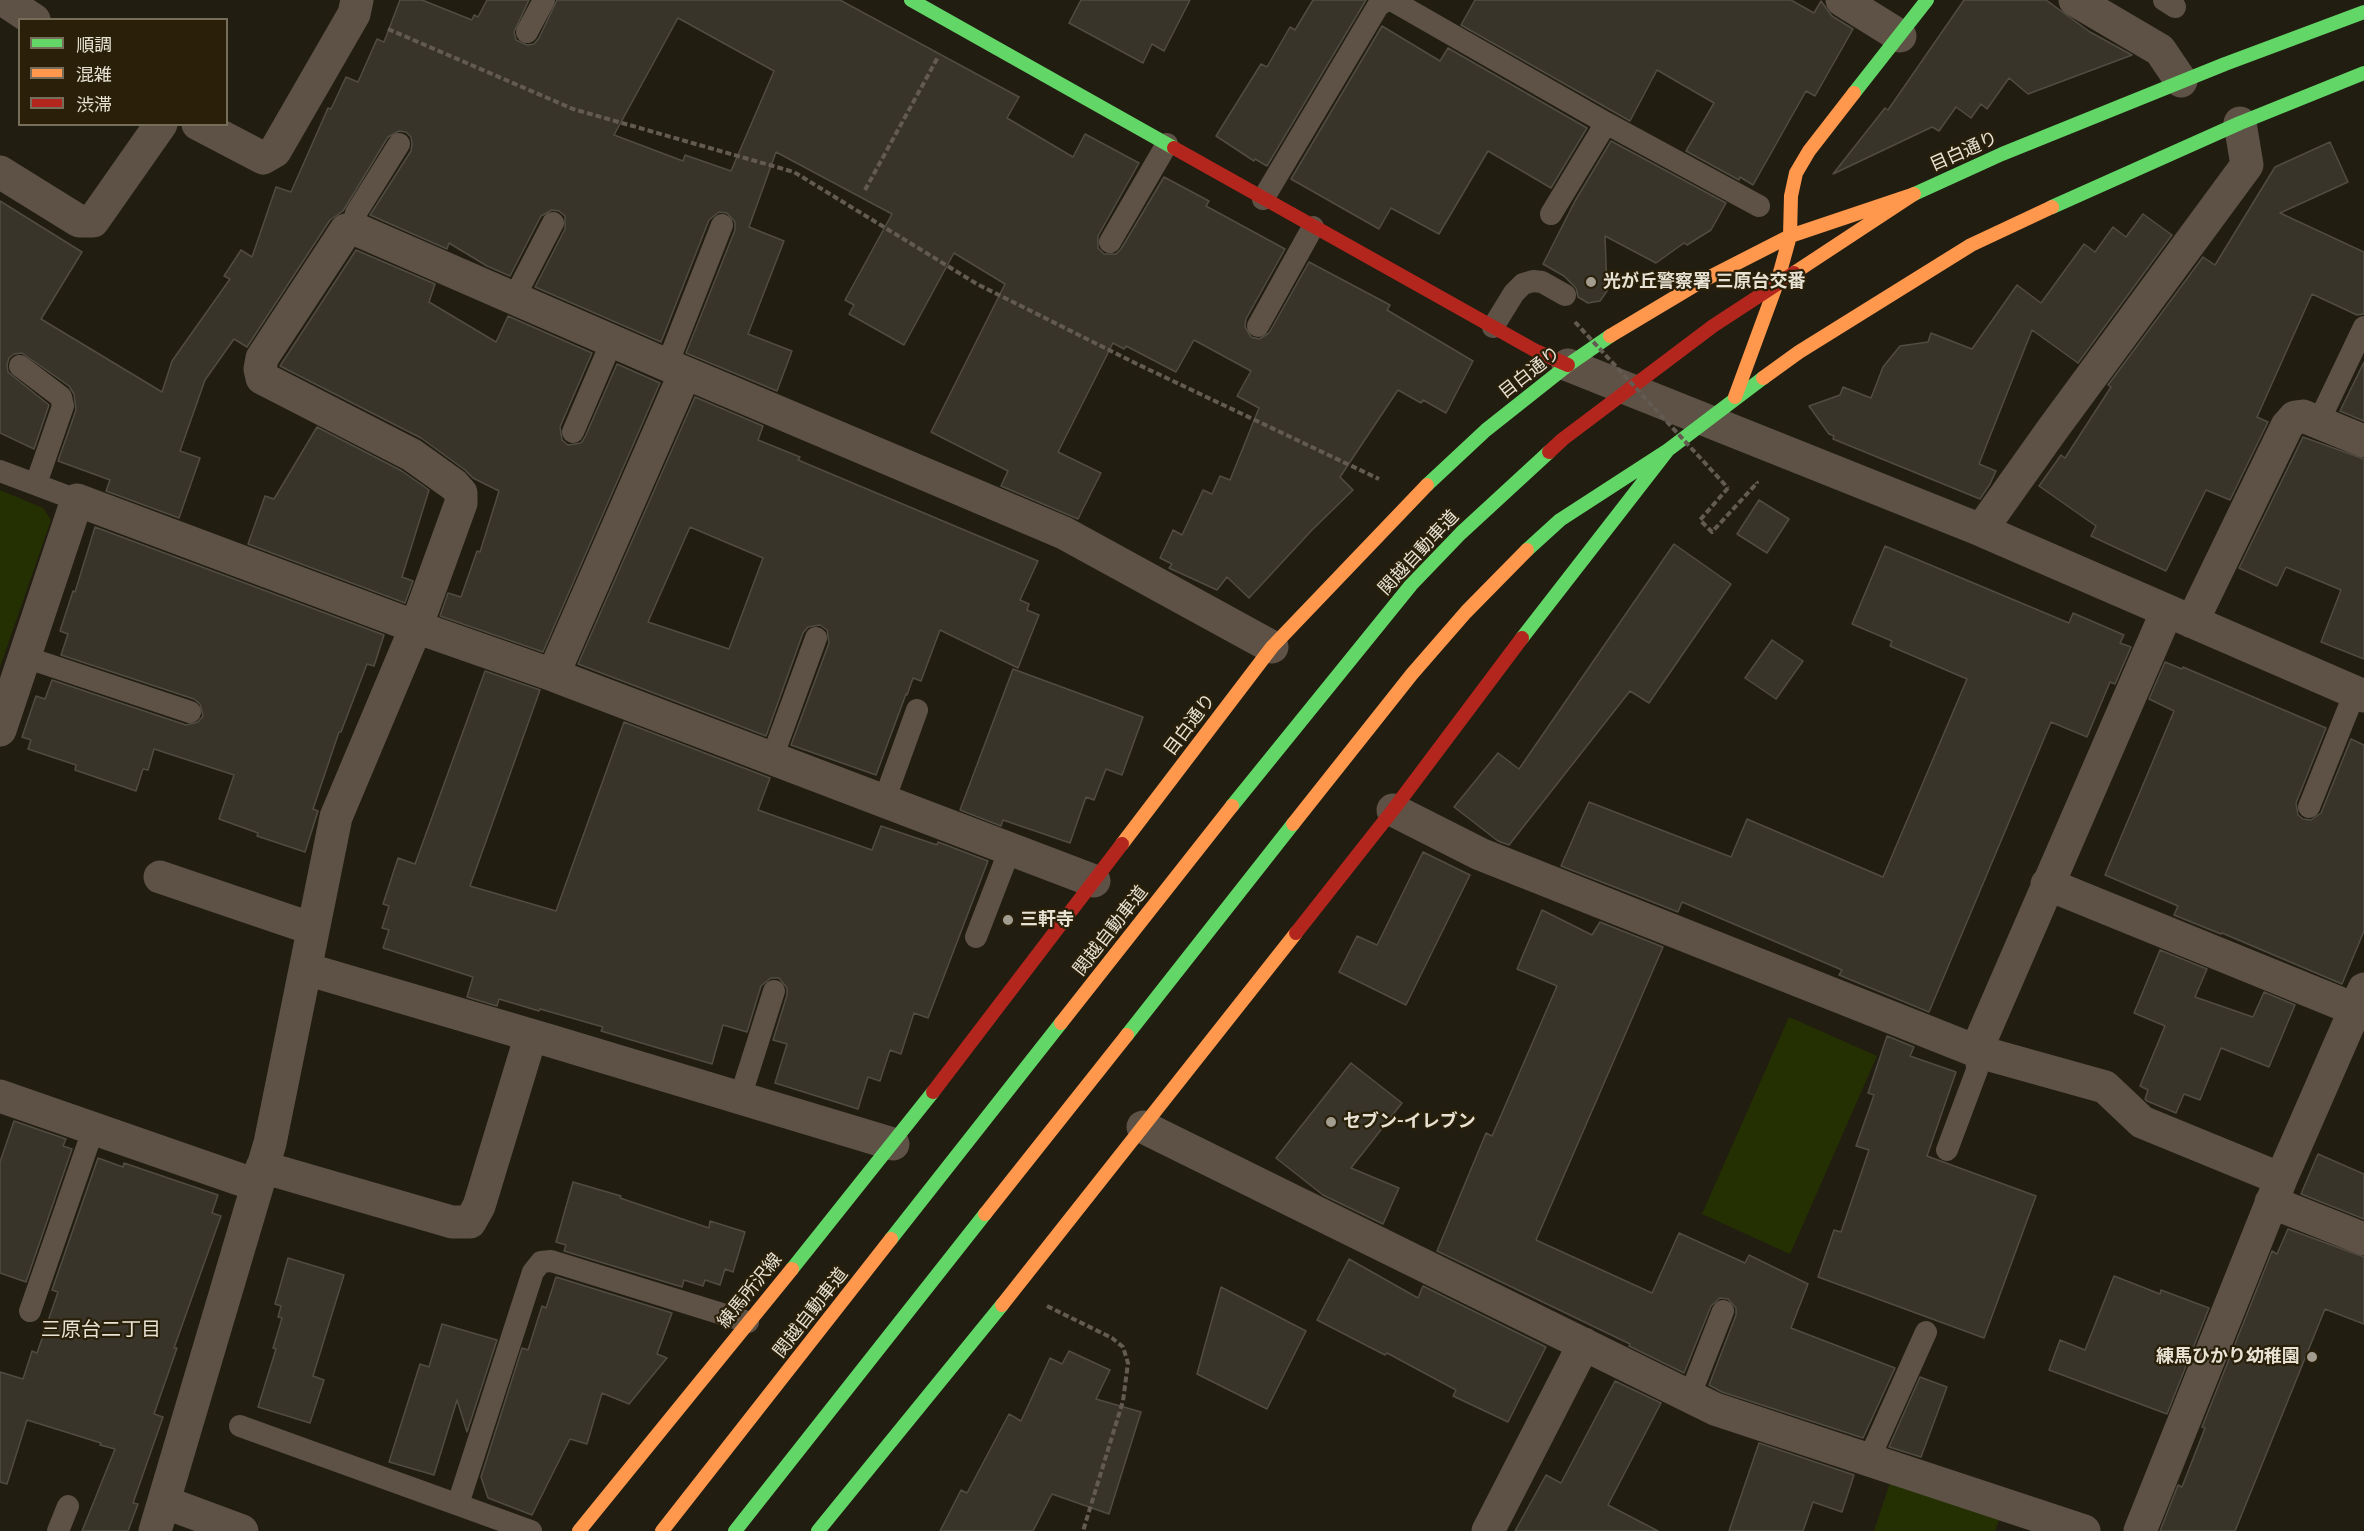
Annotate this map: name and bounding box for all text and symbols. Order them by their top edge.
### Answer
legend [18,18,228,126]
text: 順調 [76,34,112,56]
text: 混雑 [76,64,112,86]
text: 渋滞 [76,94,112,116]
street label: 目白通り [1927,127,2001,177]
place label: 光が丘警察署 三原台交番 [1603,271,1806,293]
marker: 光が丘警察署 三原台交番 [1584,275,1598,289]
street label: 目白通り [1495,342,1565,404]
street label: 関越自動車道 [1374,506,1464,600]
street label: 目白通り [1160,690,1220,760]
street label: 関越自動車道 [1069,882,1153,980]
place label: 三軒寺 [1020,909,1074,931]
marker: 三軒寺 [1001,913,1015,927]
place label: セブン-イレブン [1343,1111,1476,1133]
marker: セブン-イレブン [1324,1115,1338,1129]
street label: 練馬所沢線 [713,1249,787,1333]
street label: 関越自動車道 [769,1264,853,1362]
district label: 三原台二丁目 [41,1318,161,1342]
place label: 練馬ひかり幼稚園 [2156,1346,2300,1368]
marker: 練馬ひかり幼稚園 [2305,1350,2319,1364]

